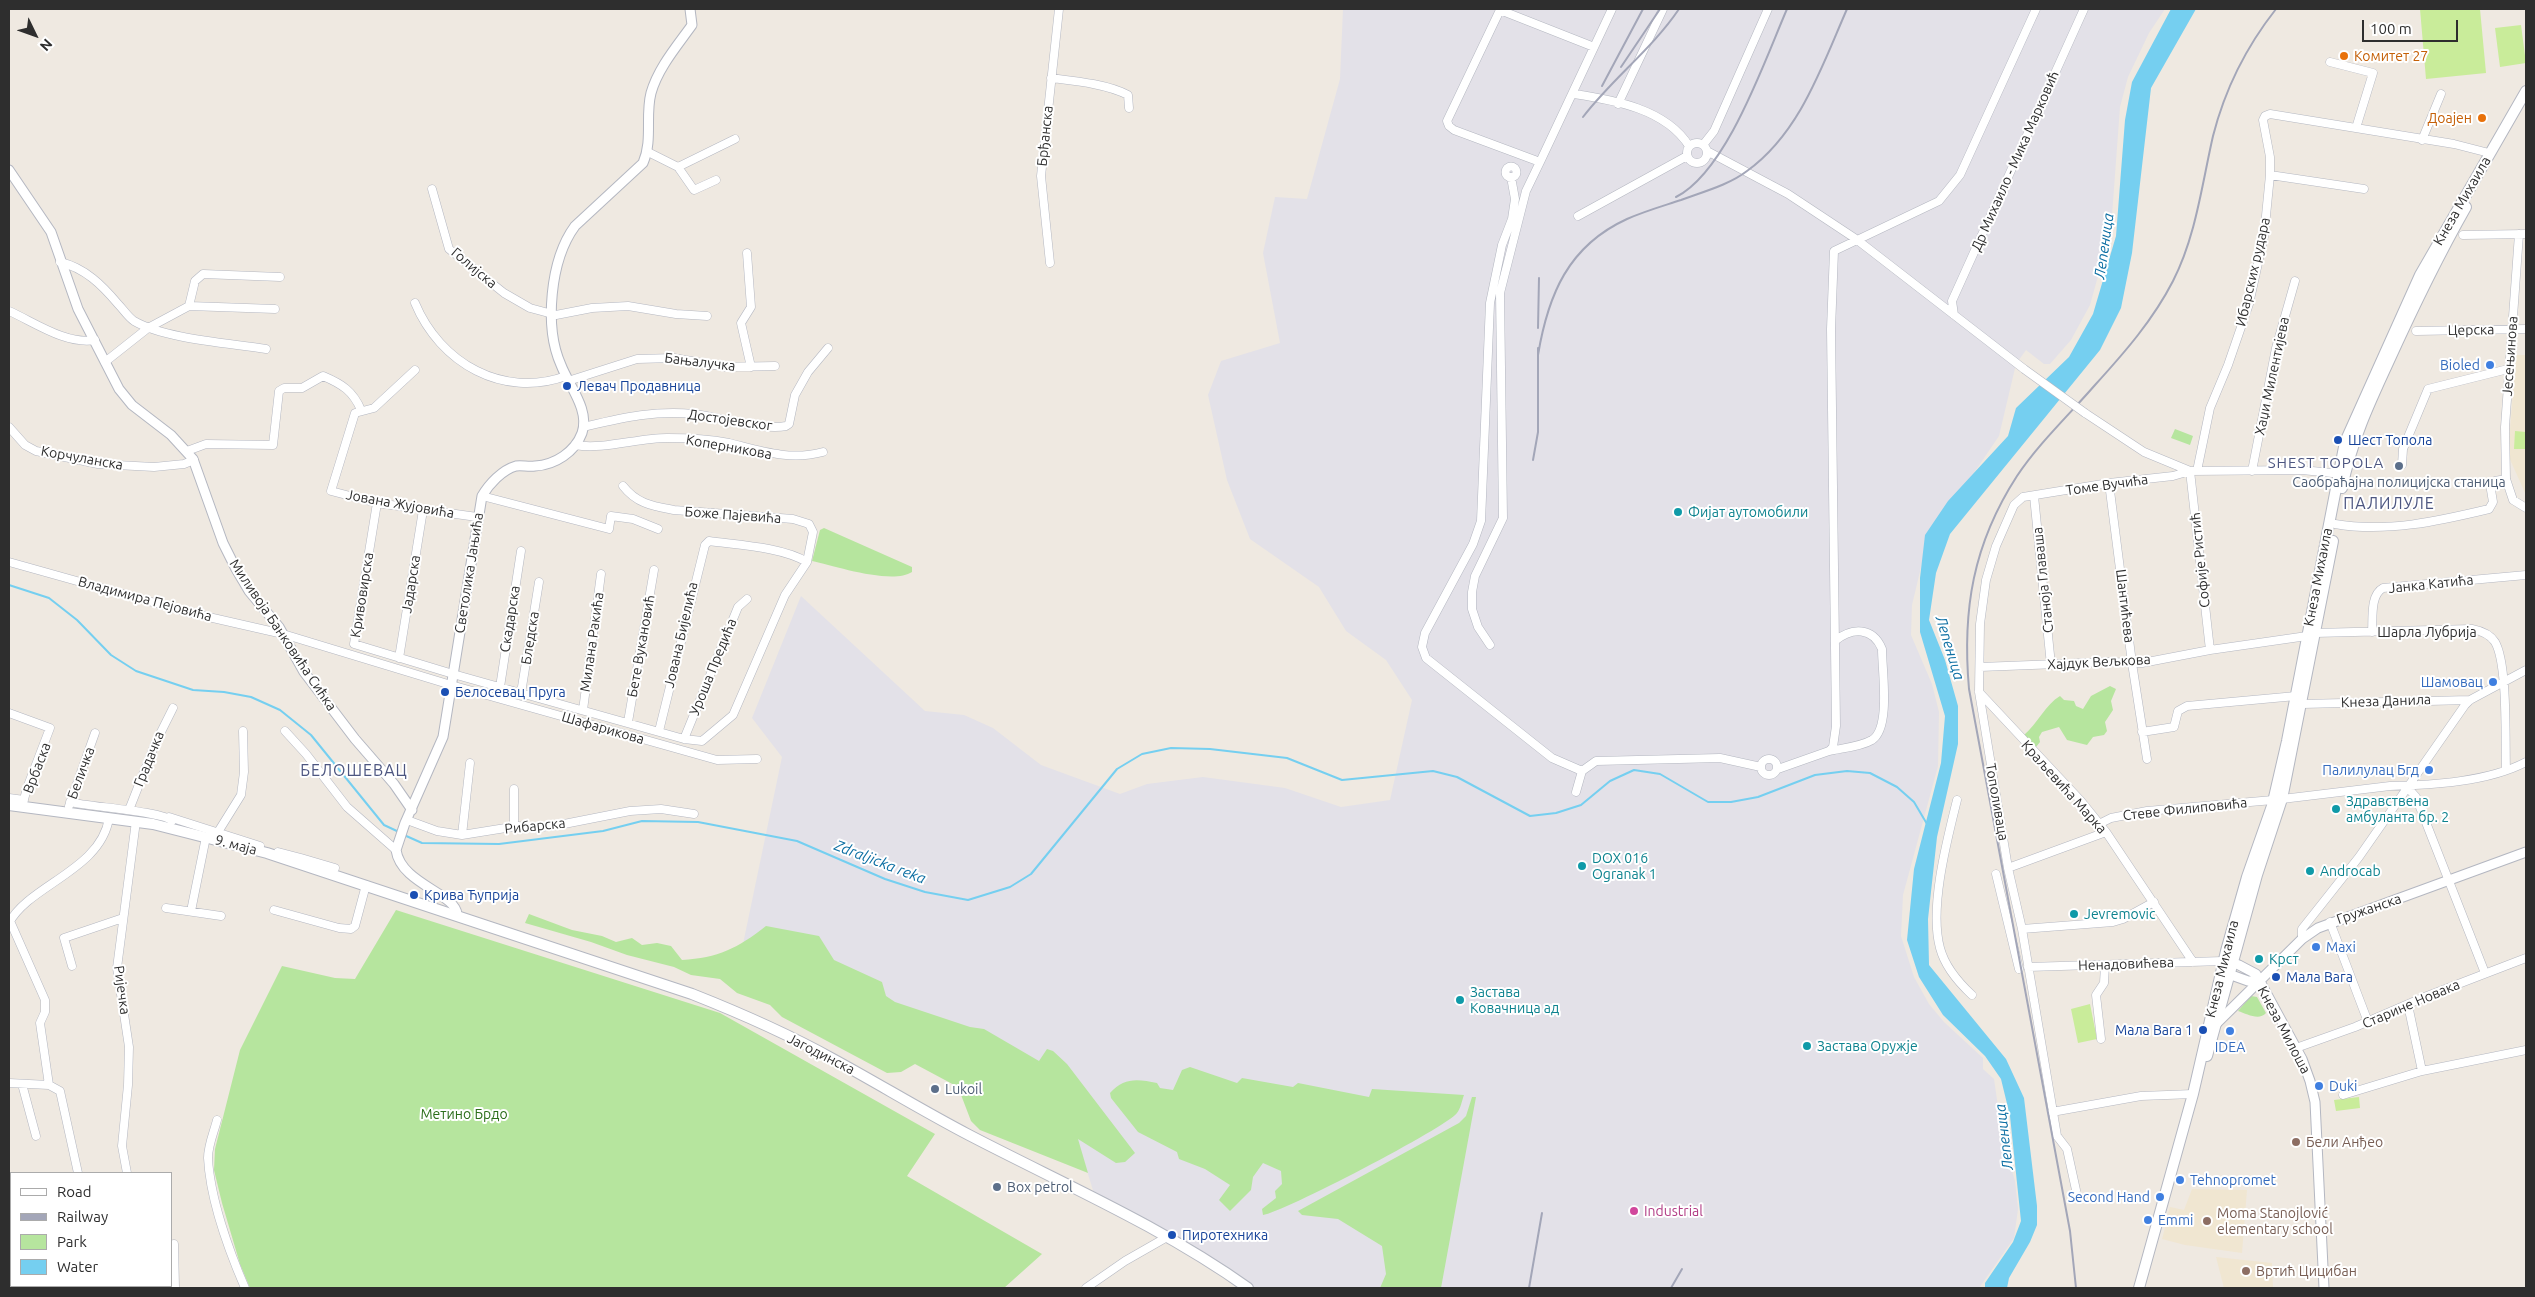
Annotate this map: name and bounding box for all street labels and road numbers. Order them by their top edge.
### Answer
street label: Др Михаило - Мика Марковић [1968,68,2062,254]
street label: Брђанска [1033,105,1057,167]
street label: Кнеза Михаила [2430,154,2494,248]
street label: Ибарских рудара [2232,216,2274,328]
street label: Голијска [448,244,500,292]
street label: Хаџи Милентијева [2251,315,2293,437]
street label: Јесењинова [2499,315,2521,397]
street label: Церска [2448,321,2494,339]
street label: Бањалучка [663,349,737,375]
street label: Достојевског [687,406,773,434]
street label: Коперникова [685,431,773,463]
street label: Корчуланска [40,443,124,473]
street label: Томе Вучића [2065,471,2149,499]
street label: Јована Жујовића [344,486,456,522]
street label: Боже Пајевића [684,503,782,527]
street label: Светолика Јањића [451,511,487,635]
street label: Софије Ристић [2187,511,2213,609]
street label: Станоја Главаша [2029,526,2057,634]
street label: Кнеза Михаила [2300,526,2336,628]
street label: Кривовирска [347,551,377,639]
street label: Јадарска [398,554,424,614]
street label: Миливоја Банковића Сићка [226,556,340,714]
street label: Шантићева [2112,568,2138,644]
street label: Јанка Катића [2388,571,2474,597]
street label: Владимира Пејовића [76,573,214,625]
street label: Јована Бијелића [661,580,701,690]
street label: Скадарска [496,584,524,654]
street label: Милана Ракића [577,591,607,693]
street label: Бете Вукановић [624,593,658,699]
street label: Бледска [518,610,542,666]
street label: Уроша Предића [686,616,740,718]
street label: Шарла Лубрија [2377,624,2477,640]
street label: Хајдук Вељкова [2047,651,2151,673]
street label: Кнеза Данила [2341,691,2431,711]
street label: Шафарикова [560,708,646,748]
street label: Градачка [130,729,168,789]
street label: Краљевића Марка [2018,737,2110,837]
street label: Врбаска [20,740,54,796]
street label: Беличка [64,744,98,802]
street label: Тополиваца [1982,762,2012,842]
street label: Стеве Филиповића [2122,794,2248,824]
street label: Рибарска [504,814,566,838]
street label: 9. маја [213,831,259,859]
street label: Гружанска [2334,890,2404,928]
street label: Кнеза Михаила [2202,918,2242,1020]
street label: Ненадовићева [2078,954,2174,974]
street label: Ријечка [110,964,134,1016]
street label: Старине Новака [2360,976,2462,1032]
street label: Кнеза Милоша [2254,983,2314,1077]
street label: Јагодинска [784,1030,858,1078]

